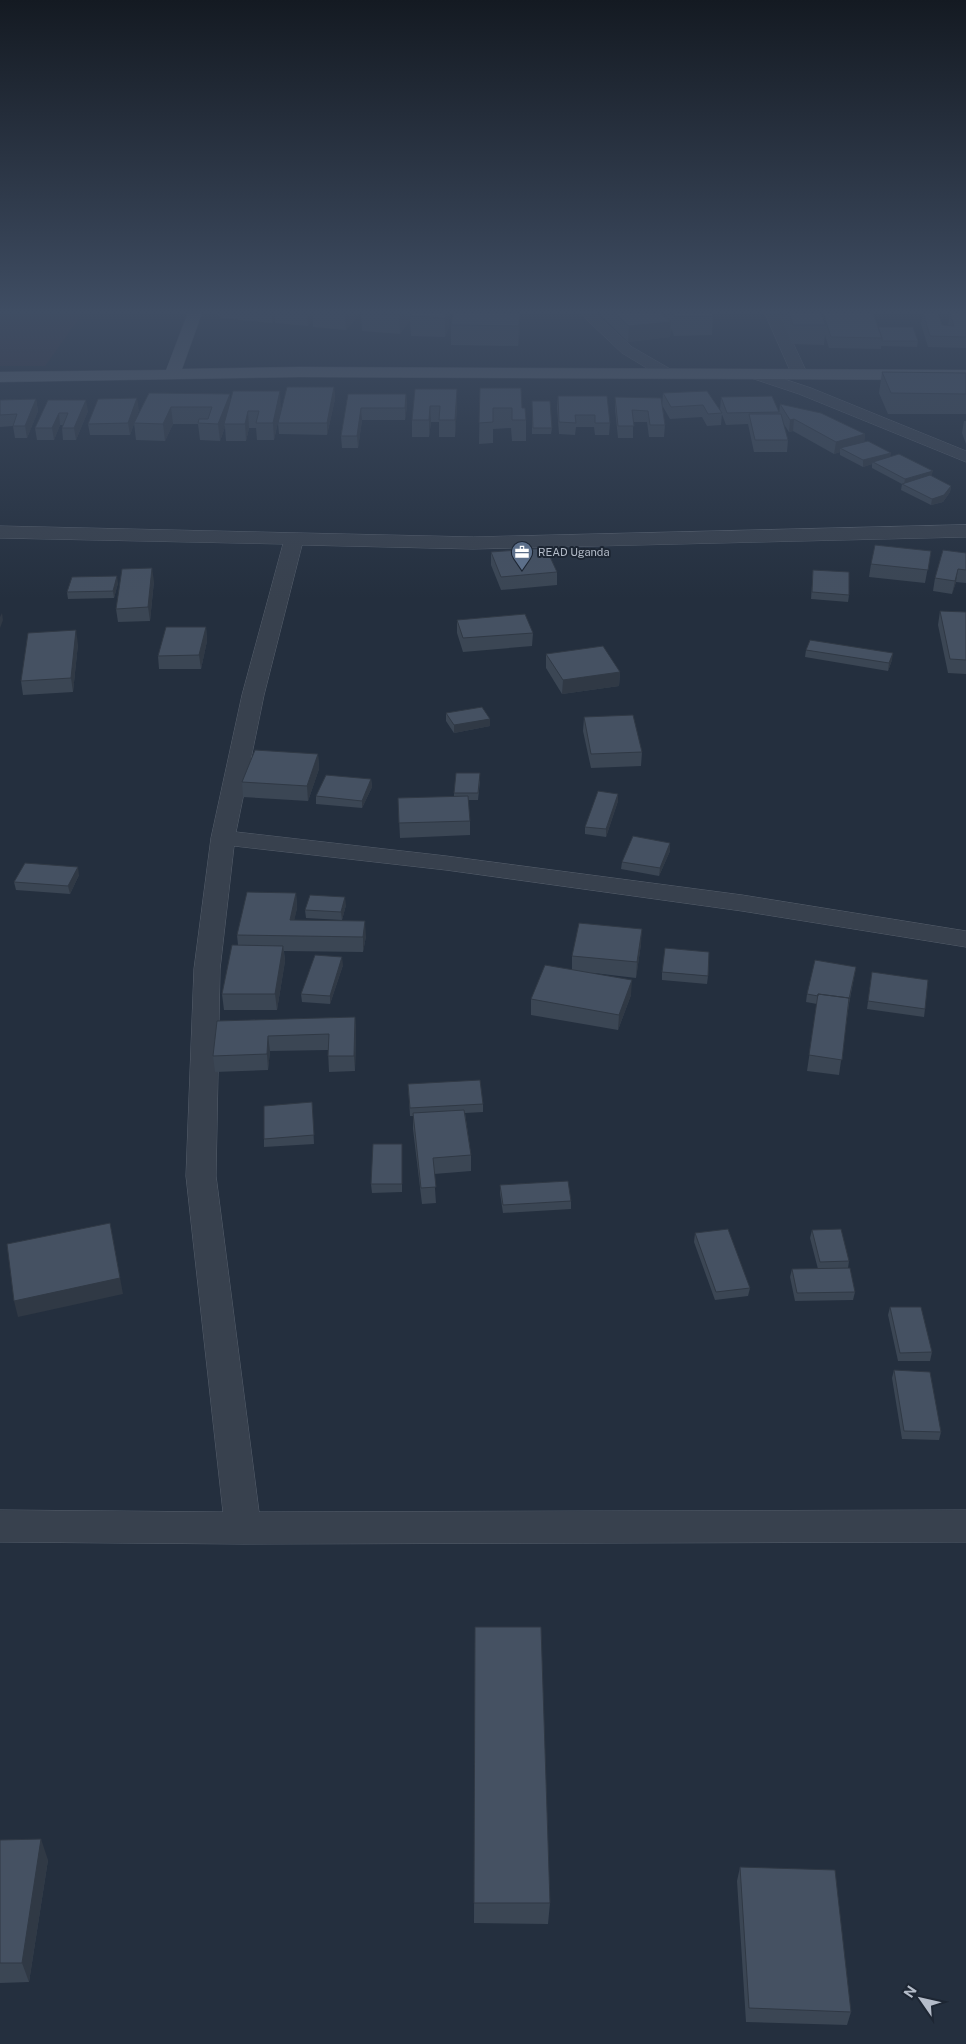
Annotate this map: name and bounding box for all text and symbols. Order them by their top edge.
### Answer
office icon: READ Uganda [510,540,534,571]
place label: READ Uganda [538,546,610,558]
north arrow [896,1974,946,2024]
text: N [901,1983,920,2001]

